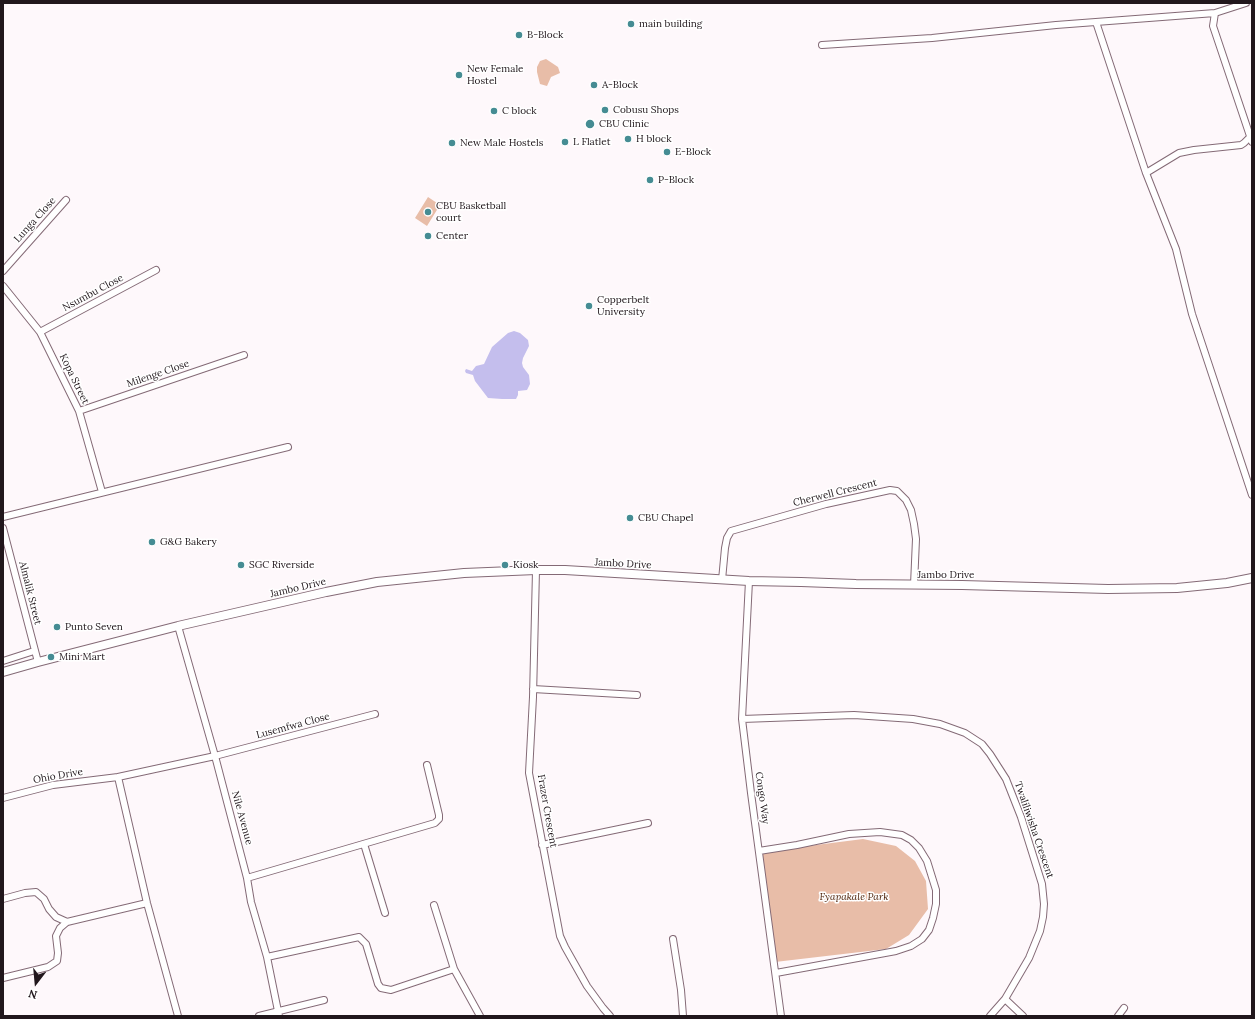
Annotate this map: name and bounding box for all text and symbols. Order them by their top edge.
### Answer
place label: main building [639,18,702,30]
marker: main building [626,19,636,29]
place label: B-Block [527,29,563,41]
marker: B-Block [514,30,524,40]
place label: New Female Hostel [467,63,524,86]
marker: New Female Hostel [454,70,464,80]
place label: A-Block [602,79,638,91]
marker: A-Block [589,80,599,90]
place label: Cobusu Shops [613,104,679,116]
place label: C block [502,105,537,117]
marker: Cobusu Shops [600,105,610,115]
marker: C block [489,106,499,116]
marker: CBU Clinic [584,118,596,130]
place label: CBU Clinic [599,118,649,130]
place label: H block [636,133,672,145]
marker: H block [623,134,633,144]
place label: L Flatlet [573,136,611,148]
place label: New Male Hostels [460,137,543,149]
marker: L Flatlet [560,137,570,147]
marker: New Male Hostels [447,138,457,148]
place label: E-Block [675,146,711,158]
marker: E-Block [662,147,672,157]
place label: P-Block [658,174,694,186]
marker: P-Block [645,175,655,185]
street label: Lunga Close [12,195,58,245]
place label: CBU Basketball court [436,200,506,224]
marker: CBU Basketball court [423,207,433,217]
place label: Center [436,230,468,242]
marker: Center [423,231,433,241]
street label: Nsumbu Close [61,272,125,314]
place label: Copperbelt University [597,294,649,318]
marker: Copperbelt University [584,301,594,311]
street label: Kopa Street [57,352,91,406]
street label: Milenge Close [125,358,191,390]
street label: Cherwell Crescent [792,477,878,509]
place label: CBU Chapel [638,512,694,524]
marker: CBU Chapel [625,513,635,523]
place label: G&G Bakery [160,536,217,548]
marker: G&G Bakery [147,537,157,547]
street label: Jambo Drive [594,557,652,571]
place label: SGC Riverside [249,559,314,571]
place label: Kiosk [513,559,538,571]
street label: Almalik Street [16,560,44,626]
marker: SGC Riverside [236,560,246,570]
marker: Kiosk [500,560,510,570]
street label: Jambo Drive [918,569,974,581]
street label: Jambo Drive [269,576,327,600]
place label: Punto Seven [65,621,123,633]
marker: Punto Seven [52,622,62,632]
place label: Mini Mart [59,651,105,663]
marker: Mini Mart [46,652,56,662]
street label: Lusemfwa Close [255,710,331,742]
street label: Ohio Drive [32,766,84,786]
street label: Congo Way [752,771,772,825]
street label: Frazer Crescent [535,773,559,849]
street label: Twaliliwisha Crescent [1012,780,1056,880]
street label: Nile Avenue [229,790,255,846]
park label: Fyapakale Park [819,891,889,903]
north arrow [16,963,56,1003]
text: N [27,987,39,1002]

